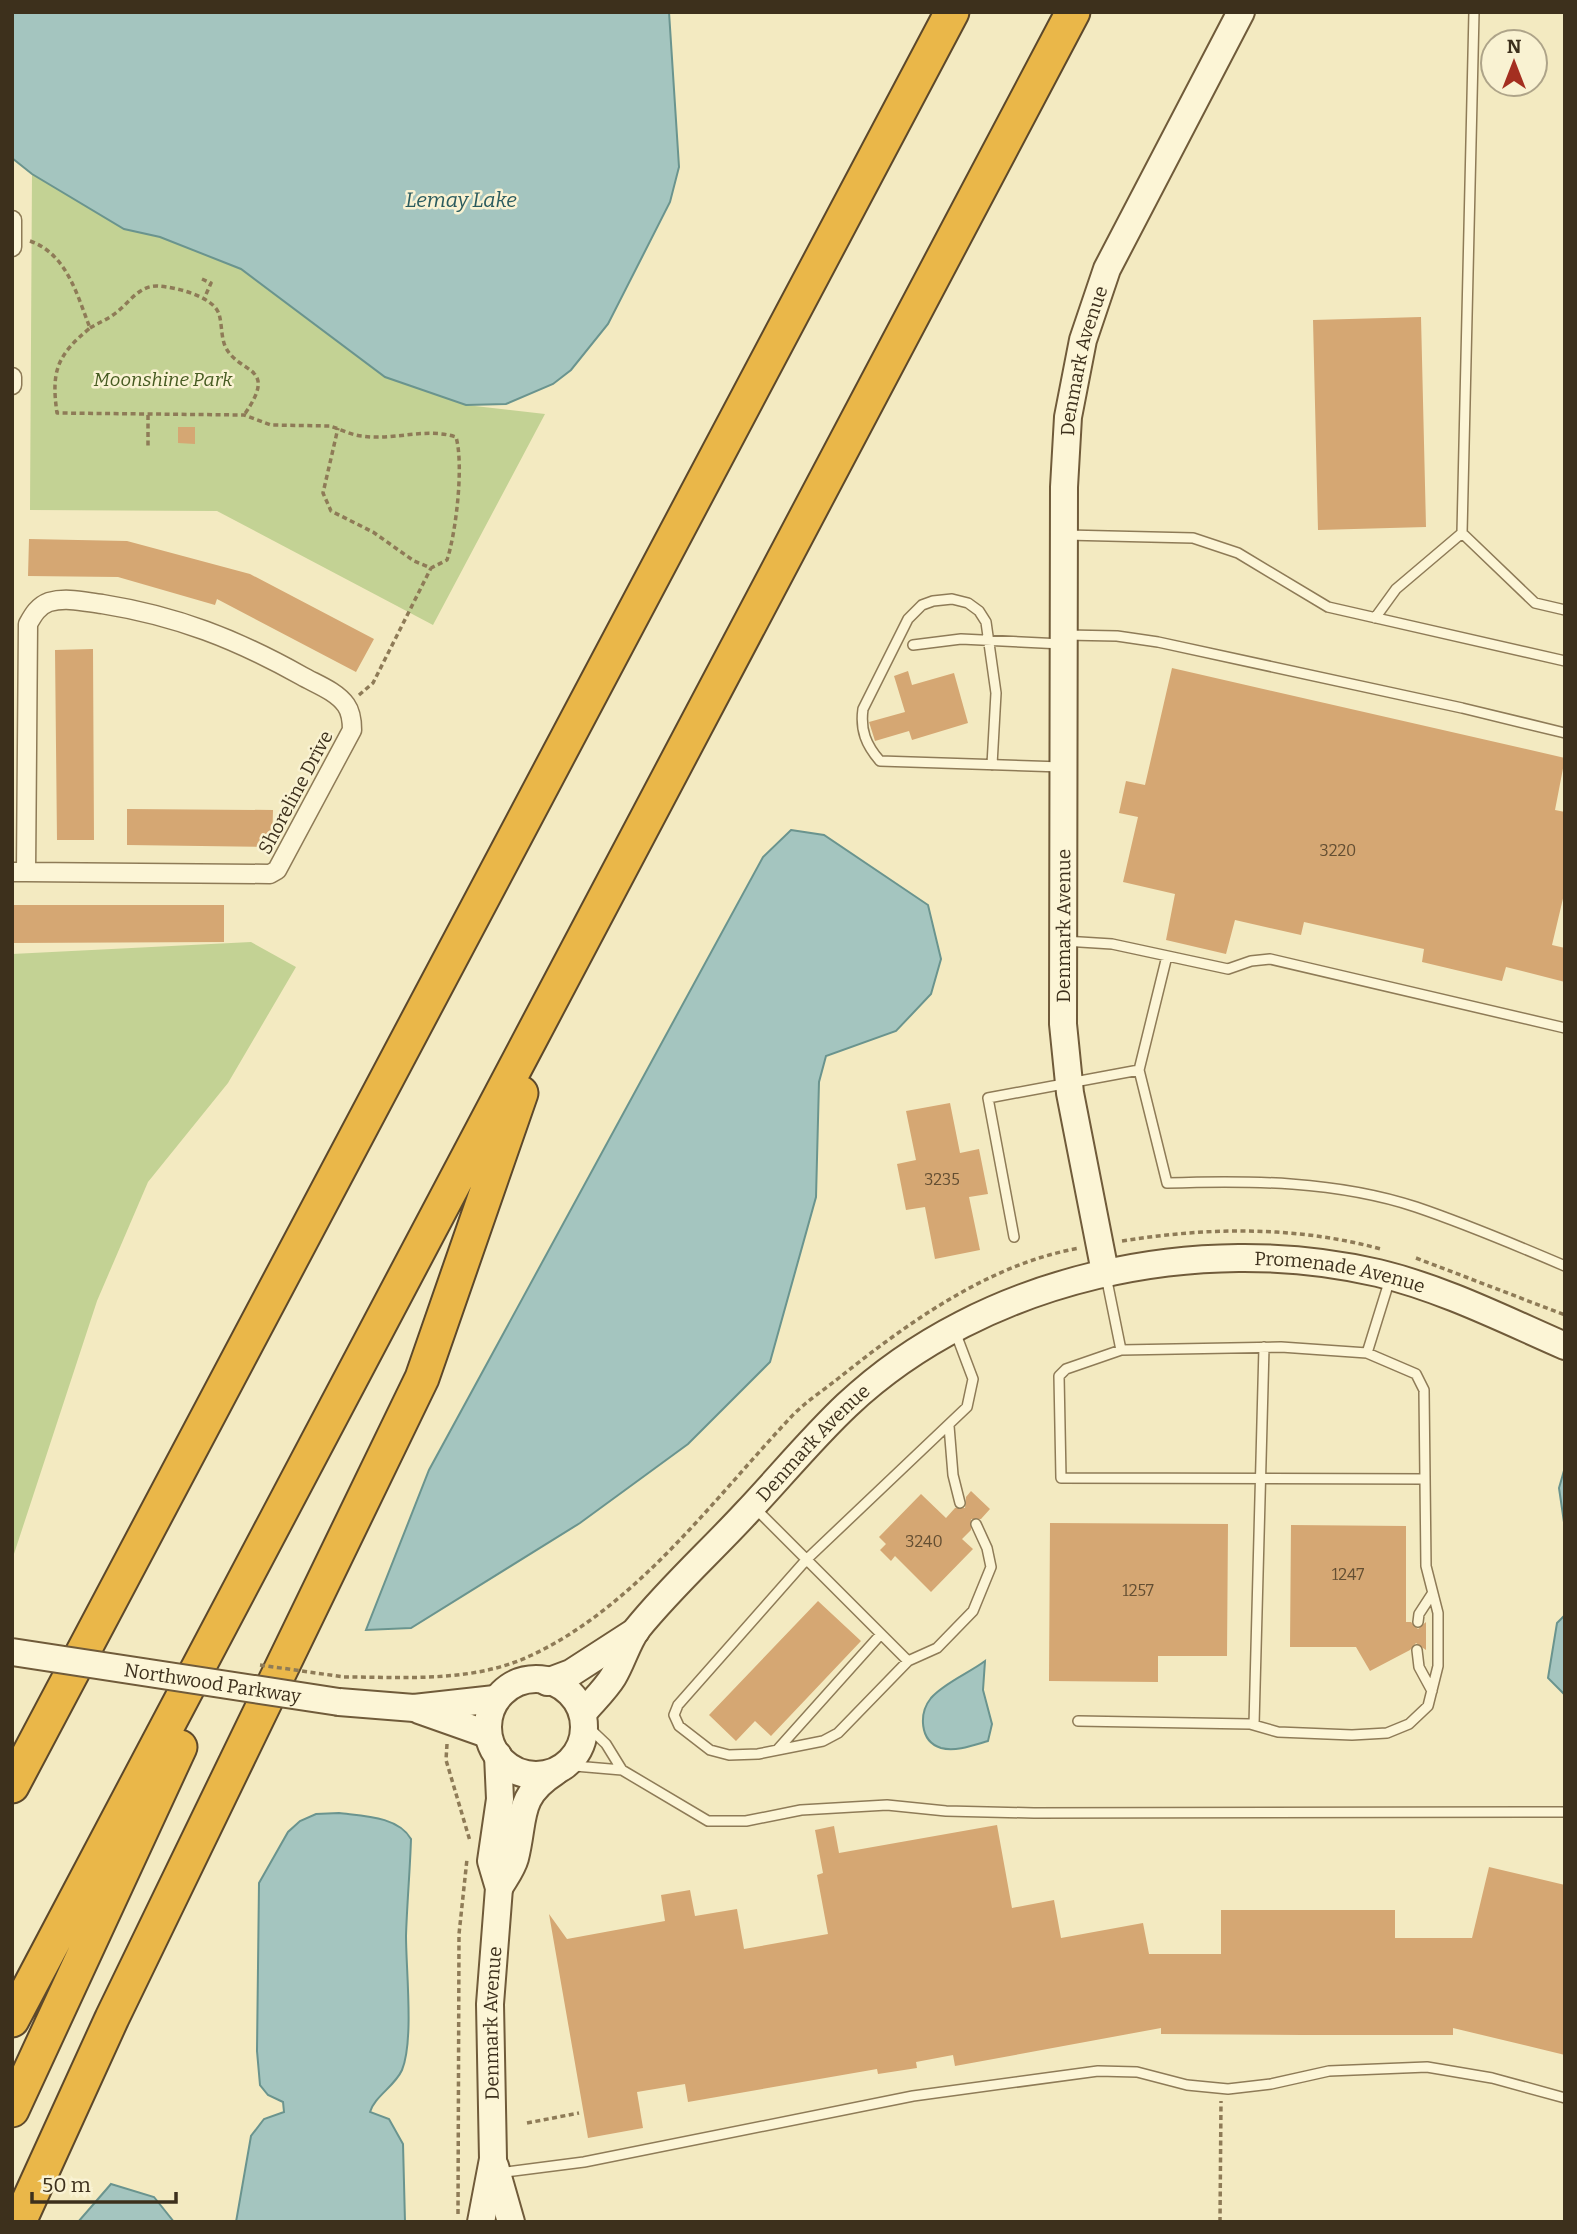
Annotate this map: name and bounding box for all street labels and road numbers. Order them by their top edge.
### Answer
street label: Denmark Avenue [1056,283,1113,437]
street label: Shoreline Drive [253,726,338,858]
street label: Denmark Avenue [1052,849,1075,1003]
street label: Promenade Avenue [1254,1247,1428,1298]
street label: Denmark Avenue [752,1379,874,1506]
street label: Northwood Parkway [123,1658,303,1708]
street label: Denmark Avenue [479,1945,506,2100]

